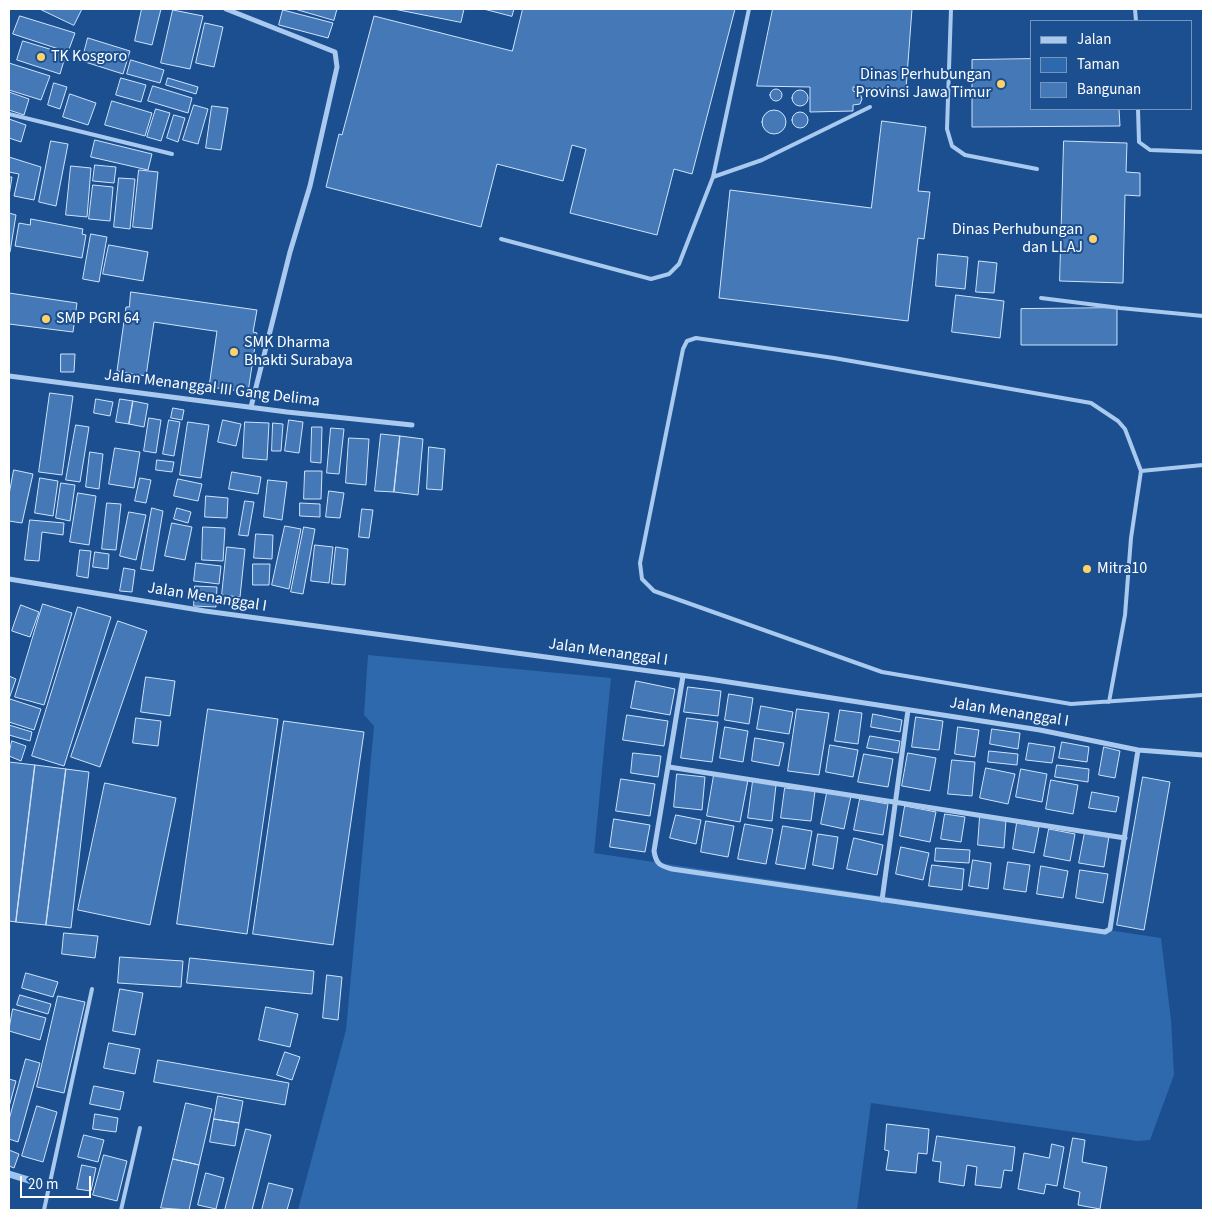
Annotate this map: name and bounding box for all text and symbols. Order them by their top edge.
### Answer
legend [1030,20,1192,110]
text: Jalan [1077,29,1111,50]
place label: TK Kosgoro [51,47,127,67]
marker: TK Kosgoro [35,51,47,63]
text: Taman [1077,54,1120,75]
place label: Dinas Perhubungan Provinsi Jawa Timur [856,65,991,103]
marker: Dinas Perhubungan Provinsi Jawa Timur [995,78,1007,90]
text: Bangunan [1077,79,1141,100]
place label: Dinas Perhubungan dan LLAJ [952,220,1083,258]
marker: Dinas Perhubungan dan LLAJ [1087,233,1099,245]
place label: SMP PGRI 64 [56,309,140,329]
marker: SMP PGRI 64 [40,313,52,325]
place label: SMK Dharma Bhakti Surabaya [244,333,353,371]
marker: SMK Dharma Bhakti Surabaya [228,346,240,358]
street label: Jalan Menanggal III Gang Delima [103,366,321,412]
place label: Mitra10 [1097,559,1147,579]
marker: Mitra10 [1081,563,1093,575]
street label: Jalan Menanggal I [146,579,268,617]
street label: Jalan Menanggal I [547,635,669,671]
street label: Jalan Menanggal I [948,694,1070,732]
scale bar [22,1166,94,1198]
text: 20 m [28,1174,58,1195]

